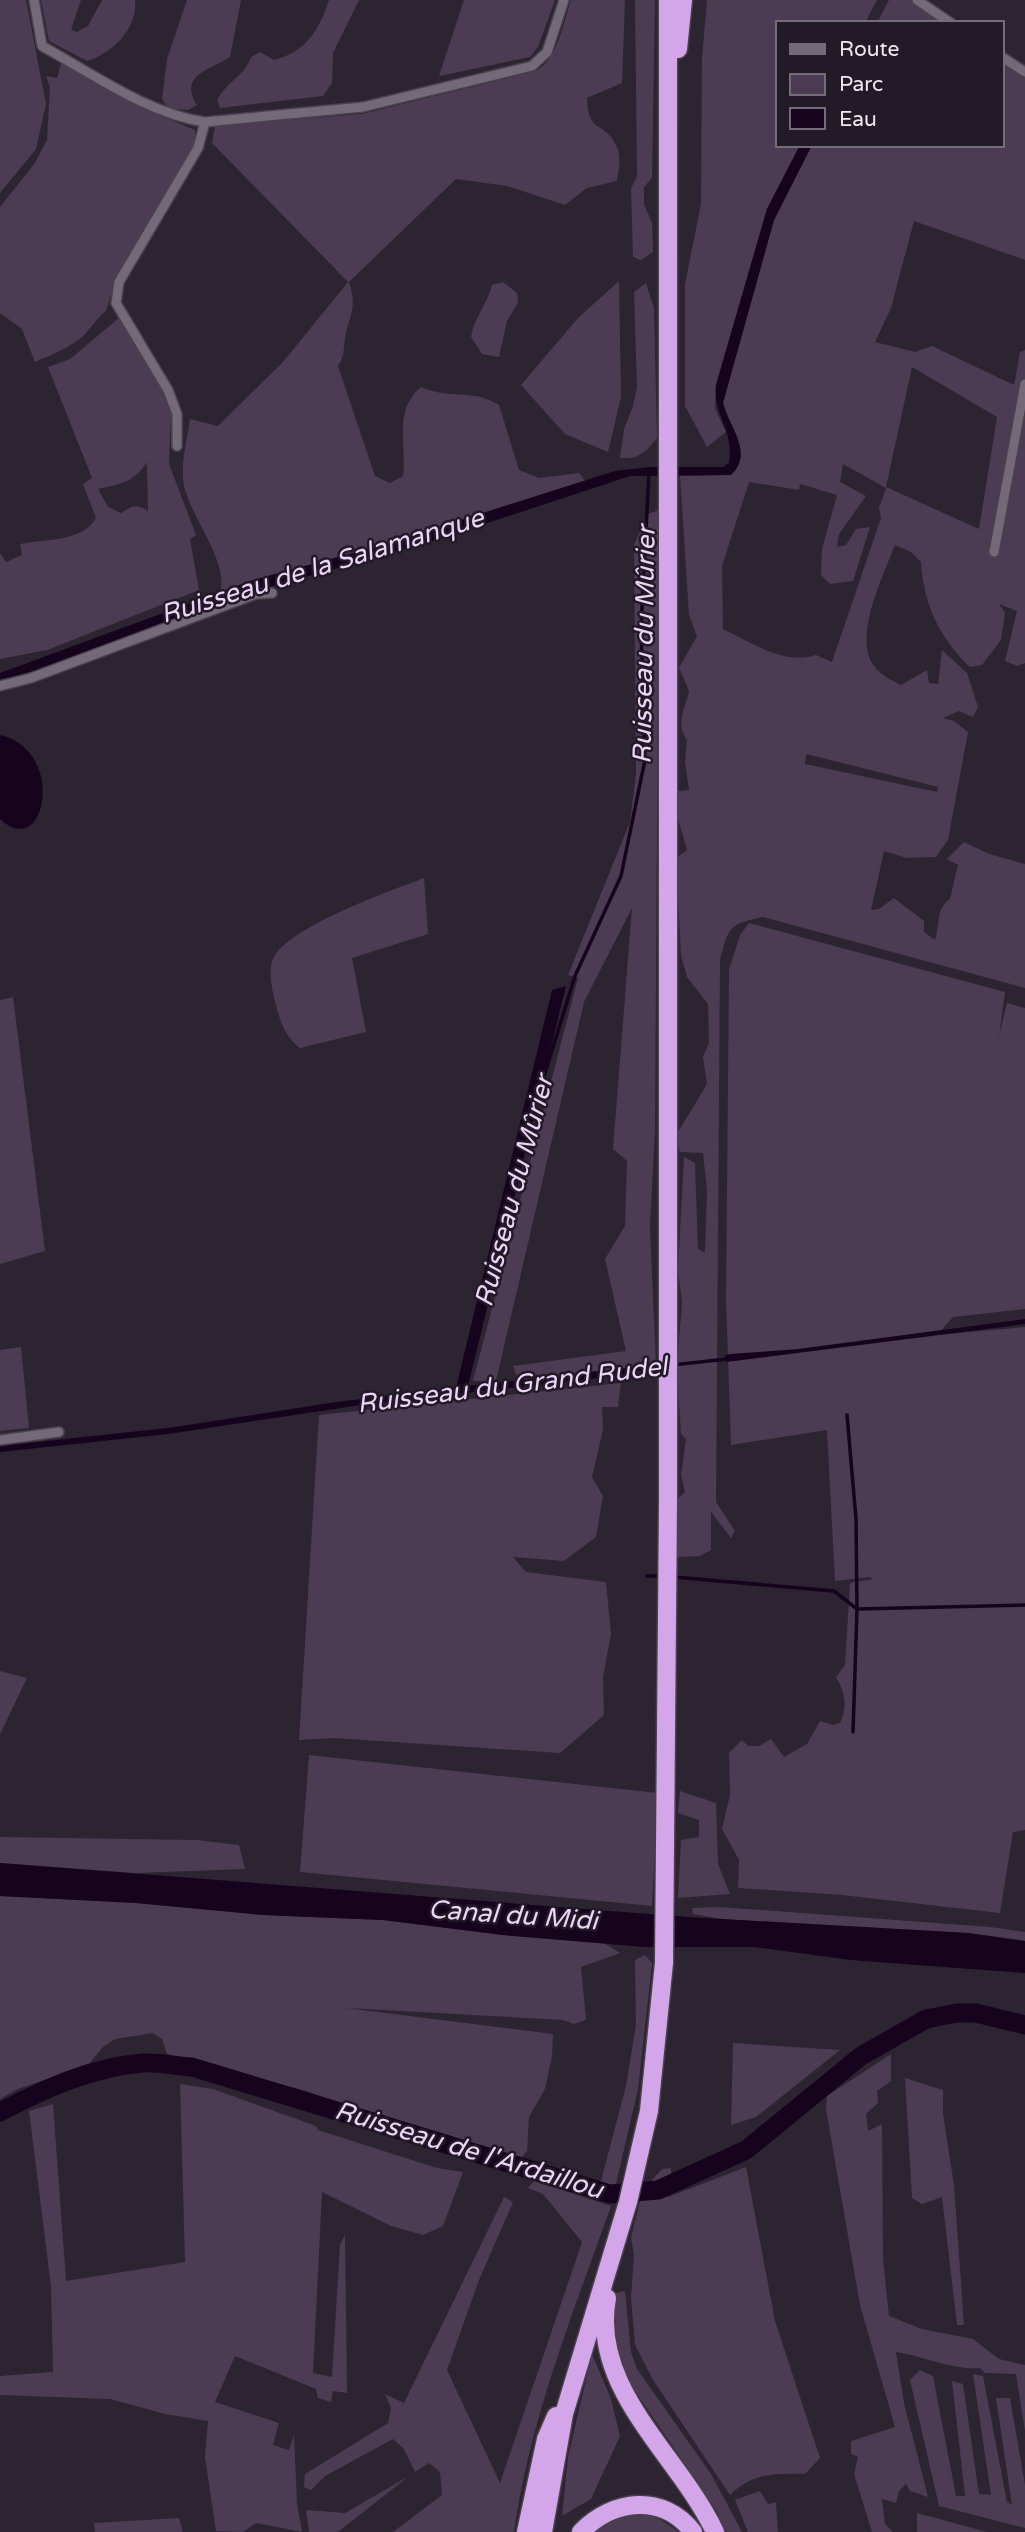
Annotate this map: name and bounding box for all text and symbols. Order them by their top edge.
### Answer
legend [776,21,1004,147]
text: Route [839,37,899,62]
text: Parc [839,72,883,97]
text: Eau [839,107,877,132]
water label: Ruisseau de la Salamanque [157,502,489,630]
water label: Ruisseau du Mûrier [626,523,662,764]
water label: Ruisseau du Mûrier [468,1069,561,1310]
water label: Ruisseau du Grand Rudel [355,1350,672,1419]
water label: Canal du Midi [427,1894,602,1937]
water label: Ruisseau de l'Ardaillou [331,2094,608,2206]

